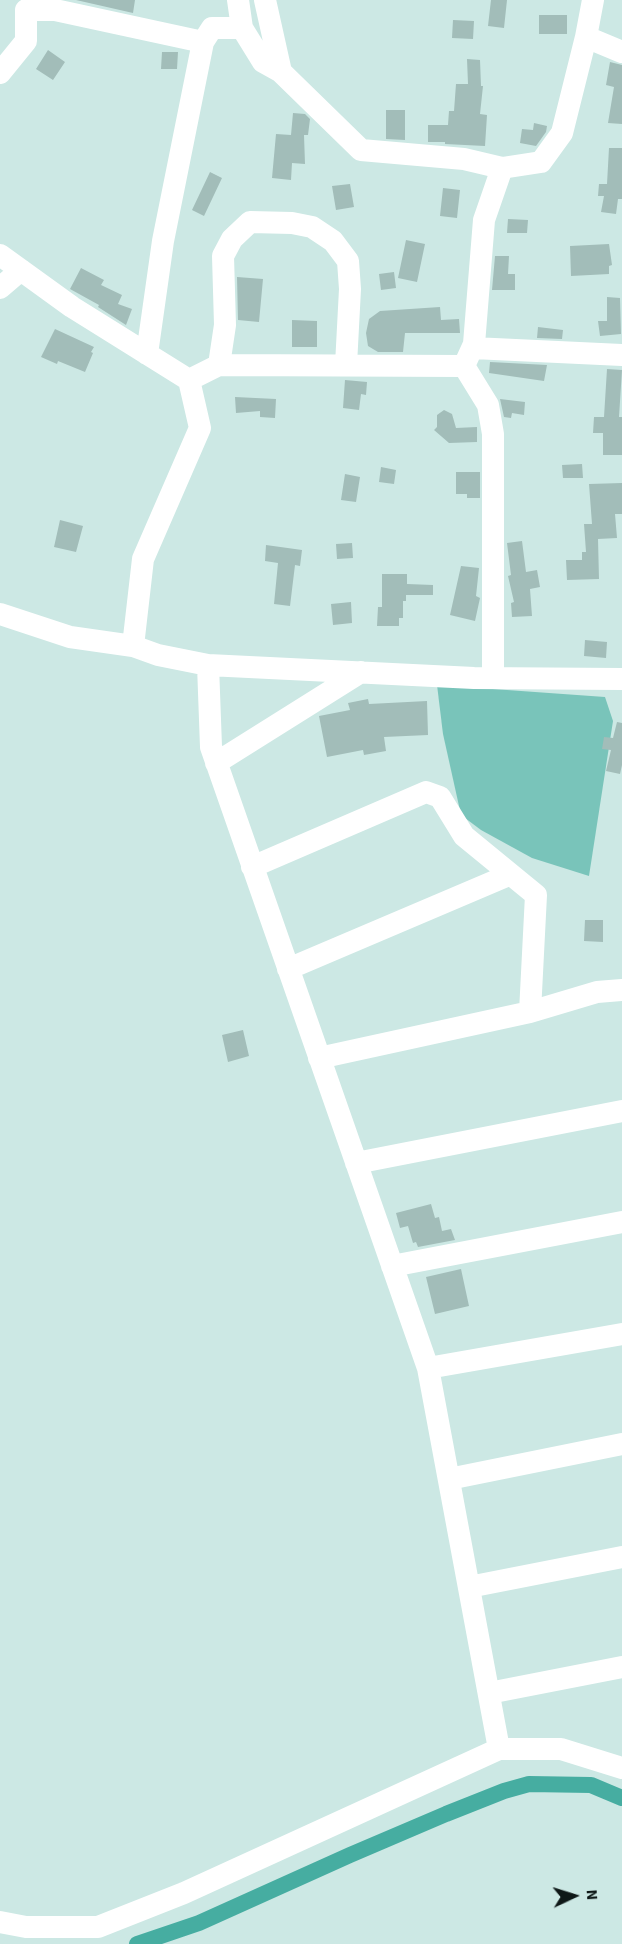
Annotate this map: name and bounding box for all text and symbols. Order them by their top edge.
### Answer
north arrow [544,1866,604,1926]
text: N [581,1889,603,1901]

